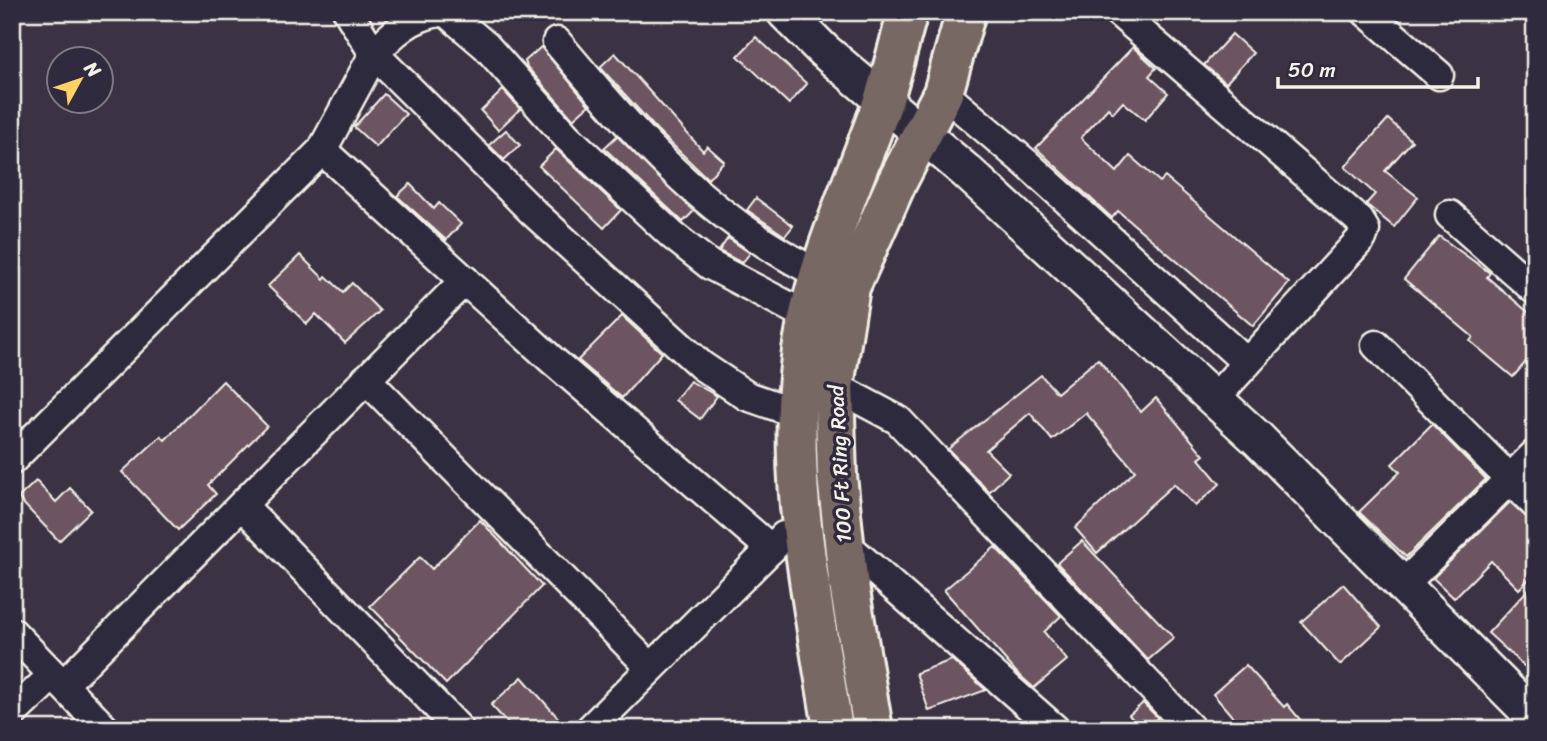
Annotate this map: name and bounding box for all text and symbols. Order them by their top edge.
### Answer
north arrow [46,46,116,116]
scale bar [1278,46,1477,90]
text: 50 m [1288,51,1336,89]
text: N [75,53,110,86]
street label: 100 Ft Ring Road [817,382,863,544]

